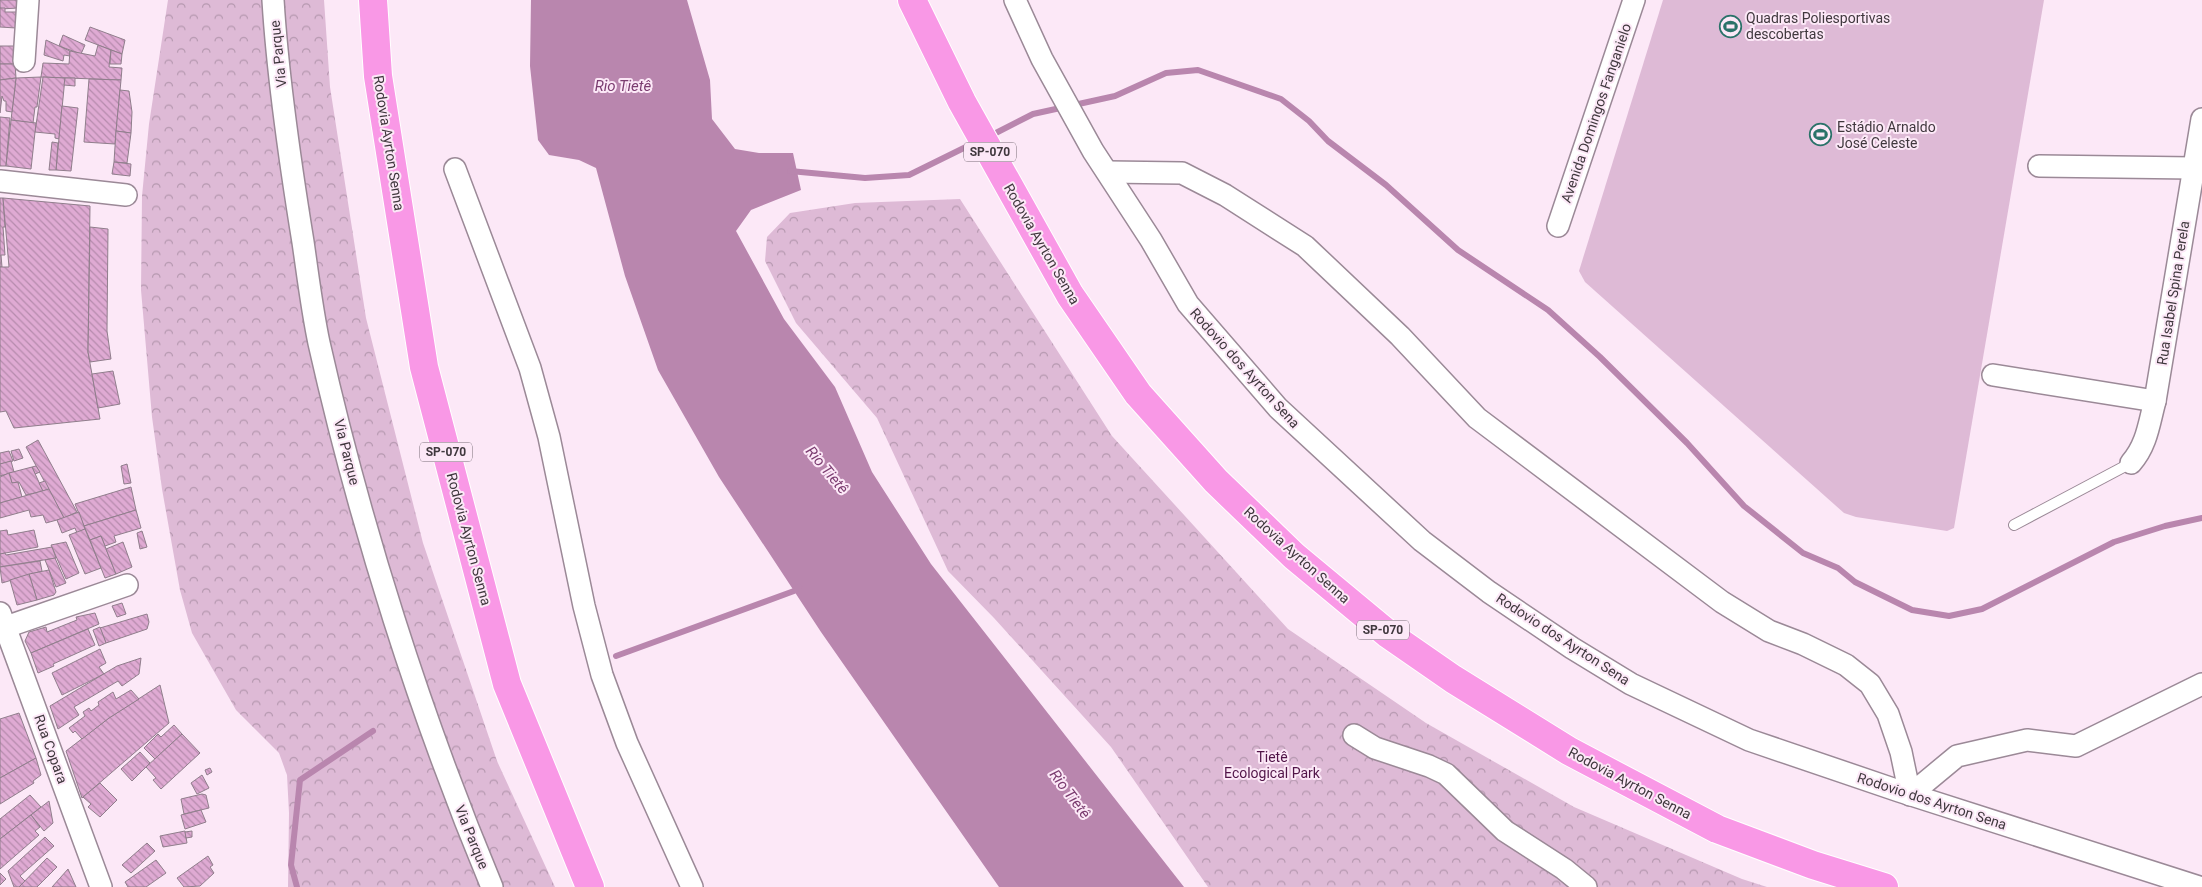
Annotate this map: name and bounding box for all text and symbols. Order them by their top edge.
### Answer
place label: Quadras Poliesportivas descobertas [1746,10,1890,42]
sports icon: Quadras Poliesportivas descobertas [1718,14,1742,38]
street label: Via Parque [267,20,289,88]
street label: Avenida Domingos Fanganielo [1558,21,1634,205]
street label: Rodovia Ayrton Senna [370,74,408,212]
water label: Rio Tietê [595,77,652,95]
place label: Estádio Arnaldo José Celeste [1837,119,1936,151]
sports icon: Estádio Arnaldo José Celeste [1809,123,1833,147]
road number: SP-070 [964,142,1016,162]
street label: Rodovia Ayrton Senna [1001,181,1083,307]
street label: Rua Isabel Spina Perela [2154,220,2192,366]
street label: Rodovio dos Ayrton Sena [1187,305,1303,431]
street label: Via Parque [331,417,363,487]
road number: SP-070 [420,442,472,462]
water label: Rio Tietê [802,443,852,498]
street label: Rodovia Ayrton Senna [444,471,494,607]
street label: Rodovia Ayrton Senna [1241,503,1353,607]
street label: Rodovio dos Ayrton Sena [1493,590,1633,688]
road number: SP-070 [1357,620,1409,640]
street label: Rua Copara [31,712,71,786]
street label: Rodovia Ayrton Senna [1566,744,1694,822]
park label: Tietê Ecological Park [1224,749,1321,781]
water label: Rio Tietê [1046,766,1094,822]
street label: Rodovio dos Ayrton Sena [1855,769,2009,833]
street label: Via Parque [452,803,492,871]

